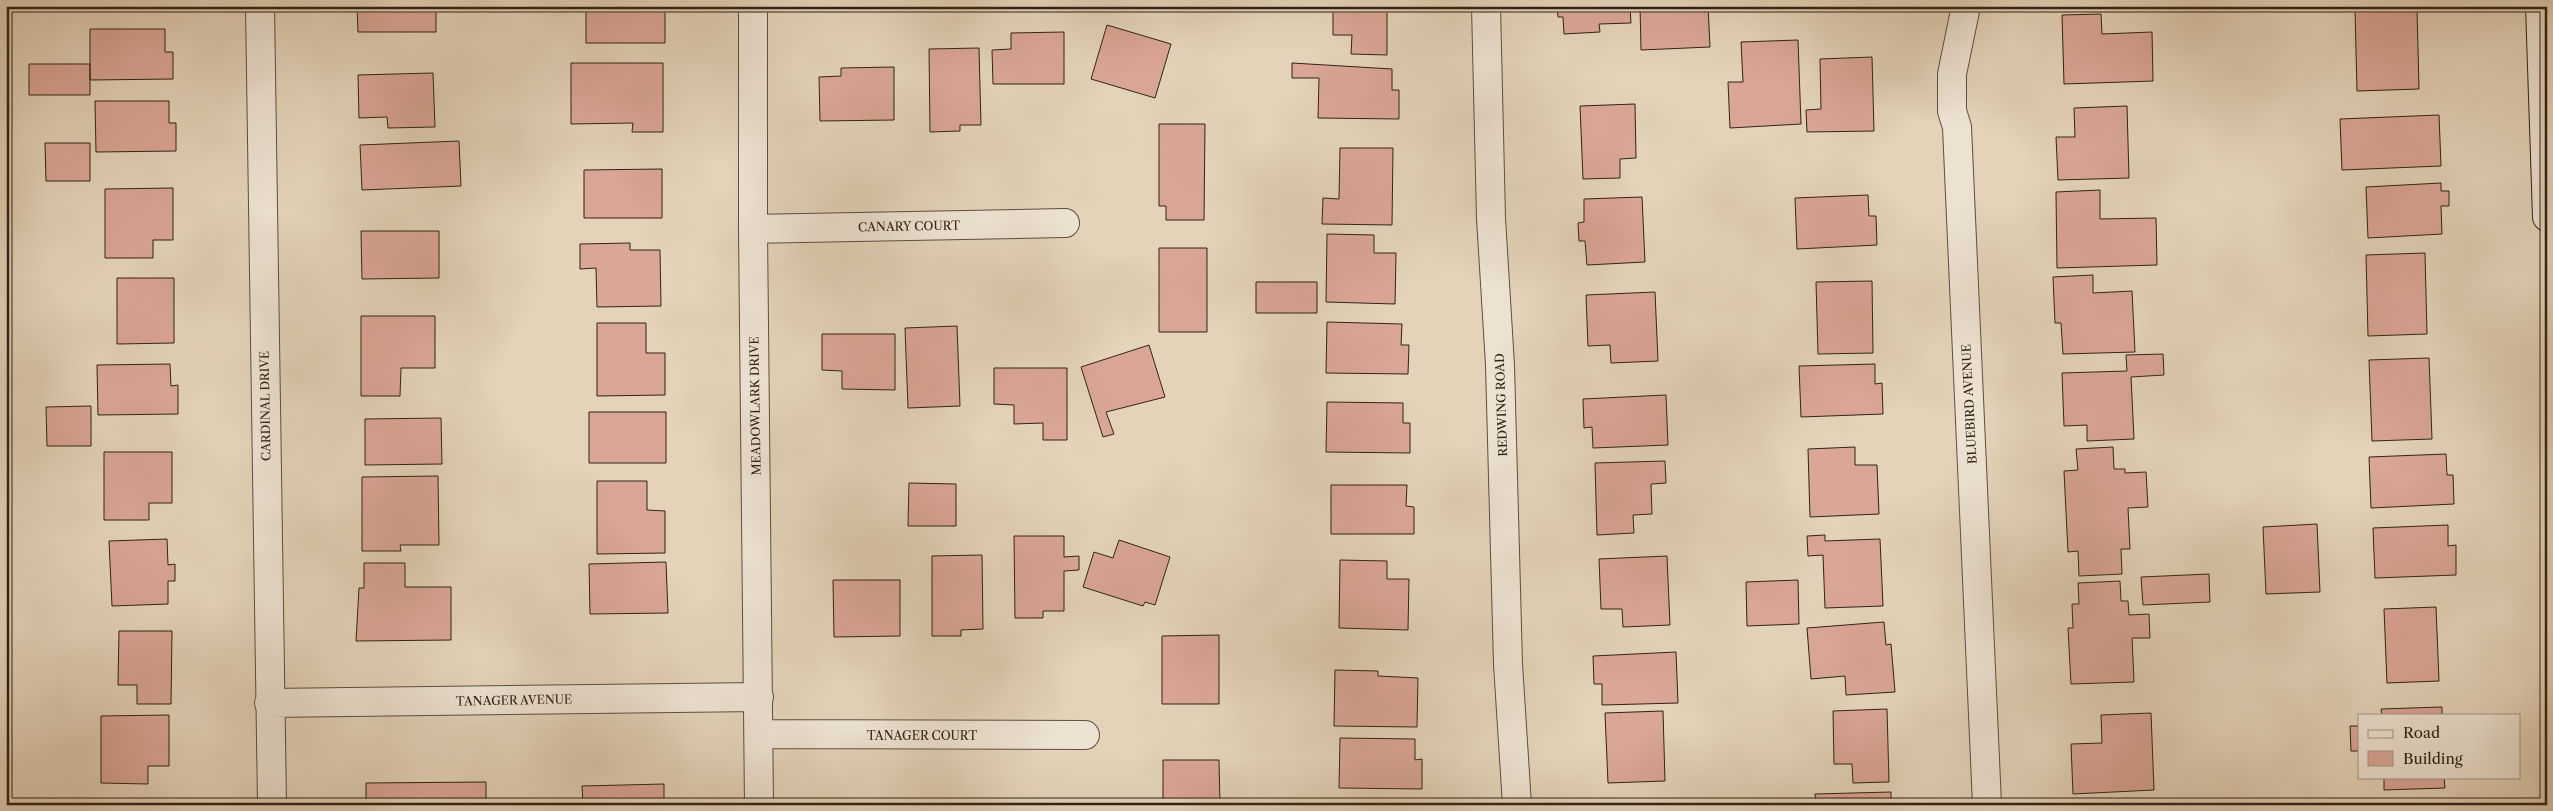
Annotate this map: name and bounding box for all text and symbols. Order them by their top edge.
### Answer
street label: CANARY COURT [858,218,960,234]
street label: MEADOWLARK DRIVE [746,336,764,476]
street label: BLUEBIRD AVENUE [1958,344,1980,464]
street label: CARDINAL DRIVE [257,351,273,461]
street label: REDWING ROAD [1492,353,1510,457]
street label: TANAGER AVENUE [456,691,572,709]
legend [2358,714,2520,778]
text: Road [2403,723,2440,742]
street label: TANAGER COURT [867,728,977,743]
text: Building [2403,749,2463,768]

